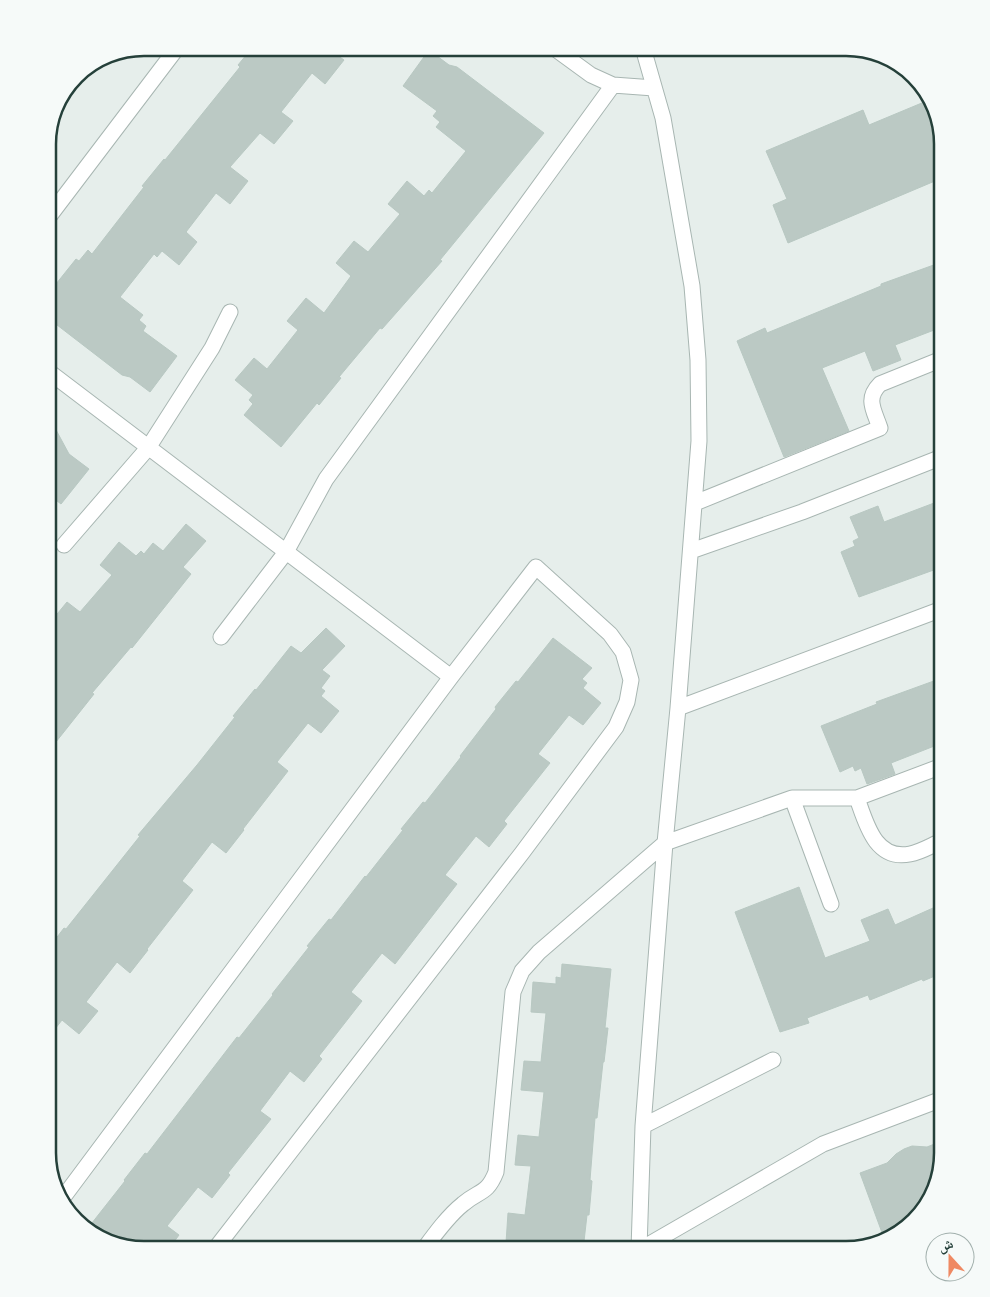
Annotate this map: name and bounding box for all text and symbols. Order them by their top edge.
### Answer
north arrow [925,1232,975,1282]
text: ش [936,1235,956,1256]

